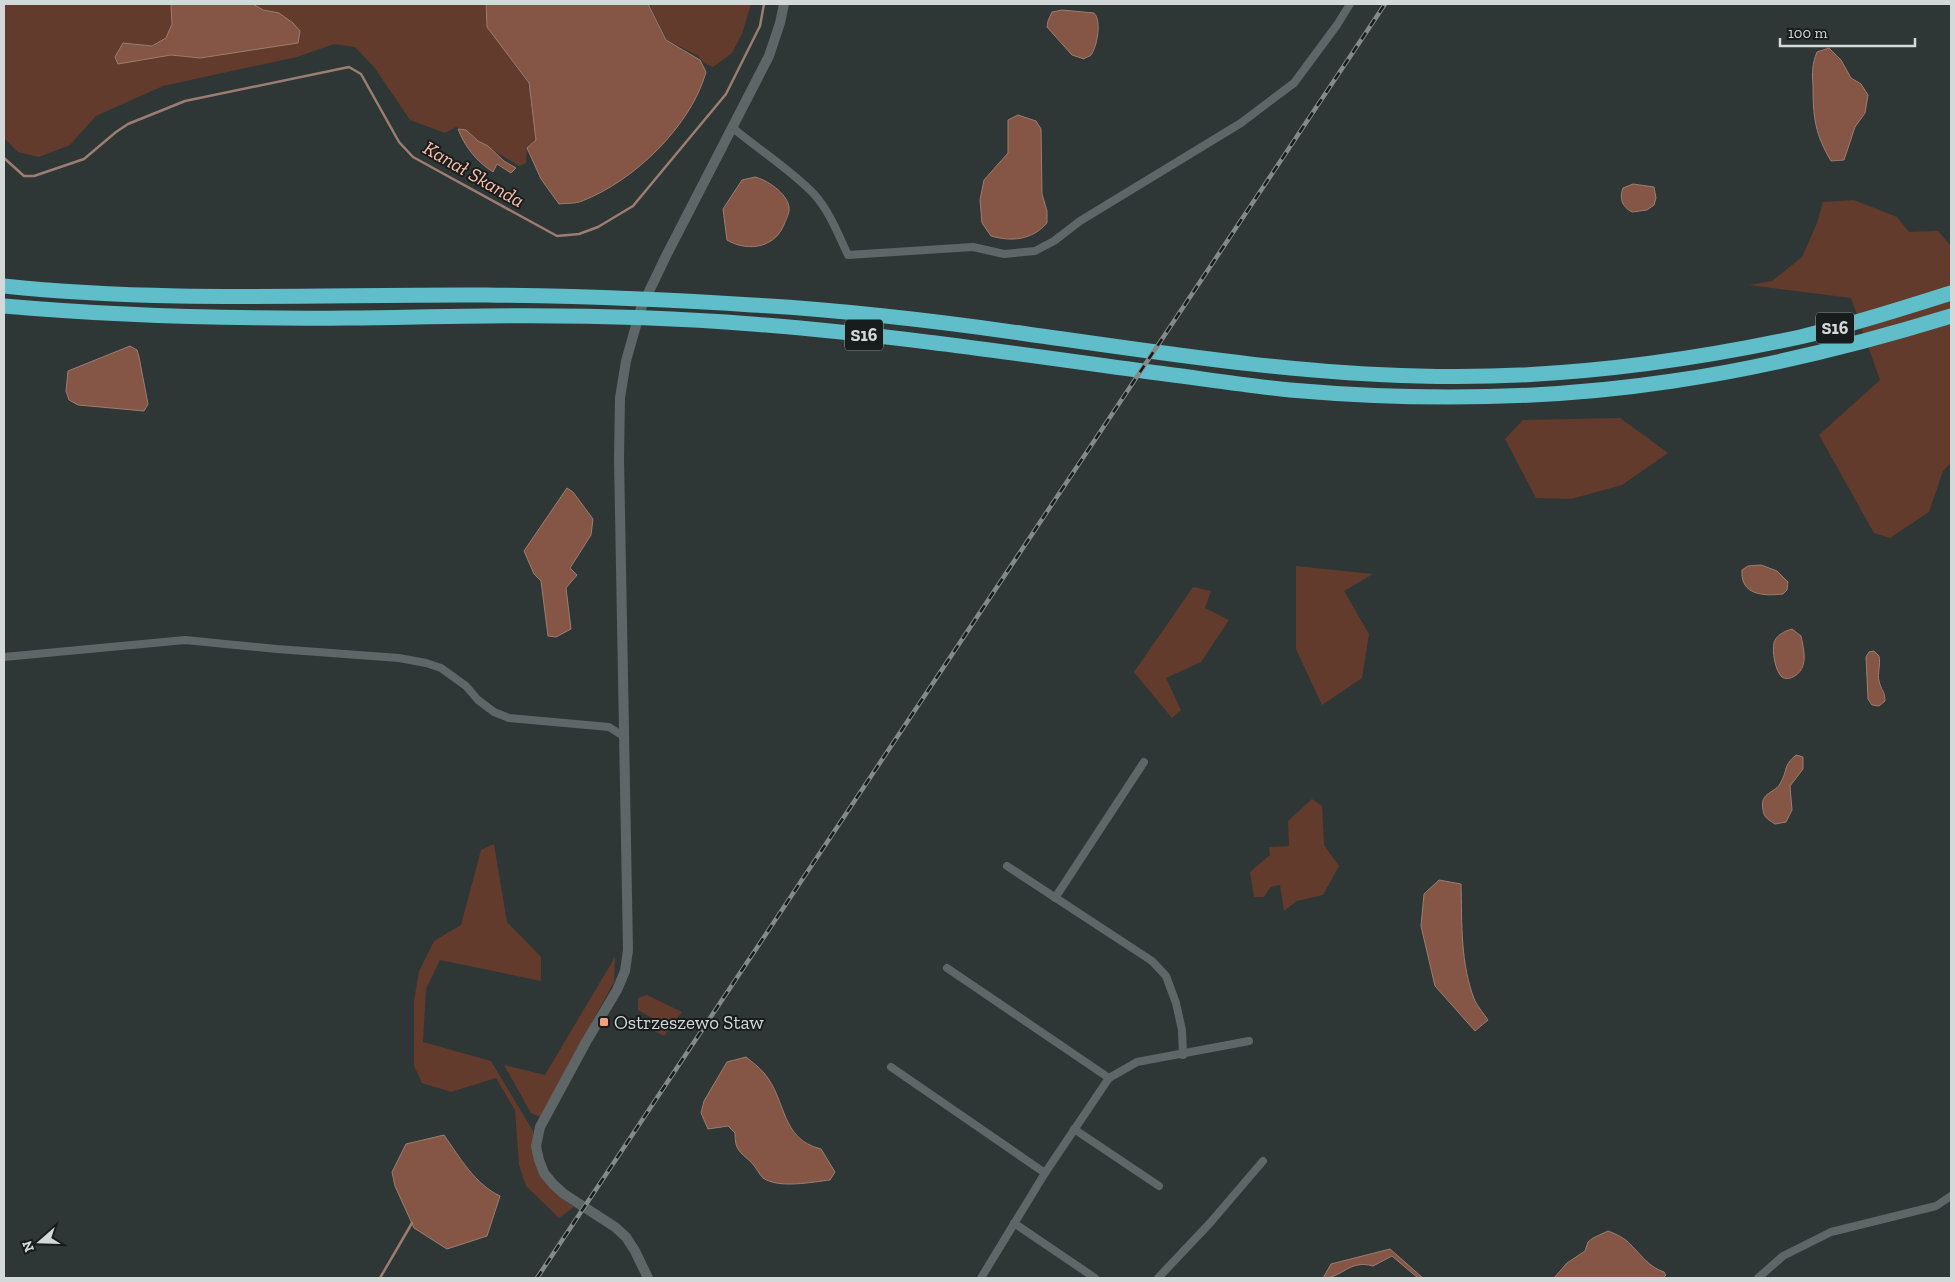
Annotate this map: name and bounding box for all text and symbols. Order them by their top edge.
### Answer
scale bar [1780,15,1915,47]
text: 100 m [1788,24,1827,42]
water label: Kanał Skanda [419,136,529,212]
road number: S16 [1816,312,1854,343]
road number: S16 [845,320,883,350]
place label: Ostrzeszewo Staw [614,1011,764,1034]
marker: Ostrzeszewo Staw [598,1016,610,1028]
north arrow [15,1217,65,1267]
text: N [18,1238,38,1254]

